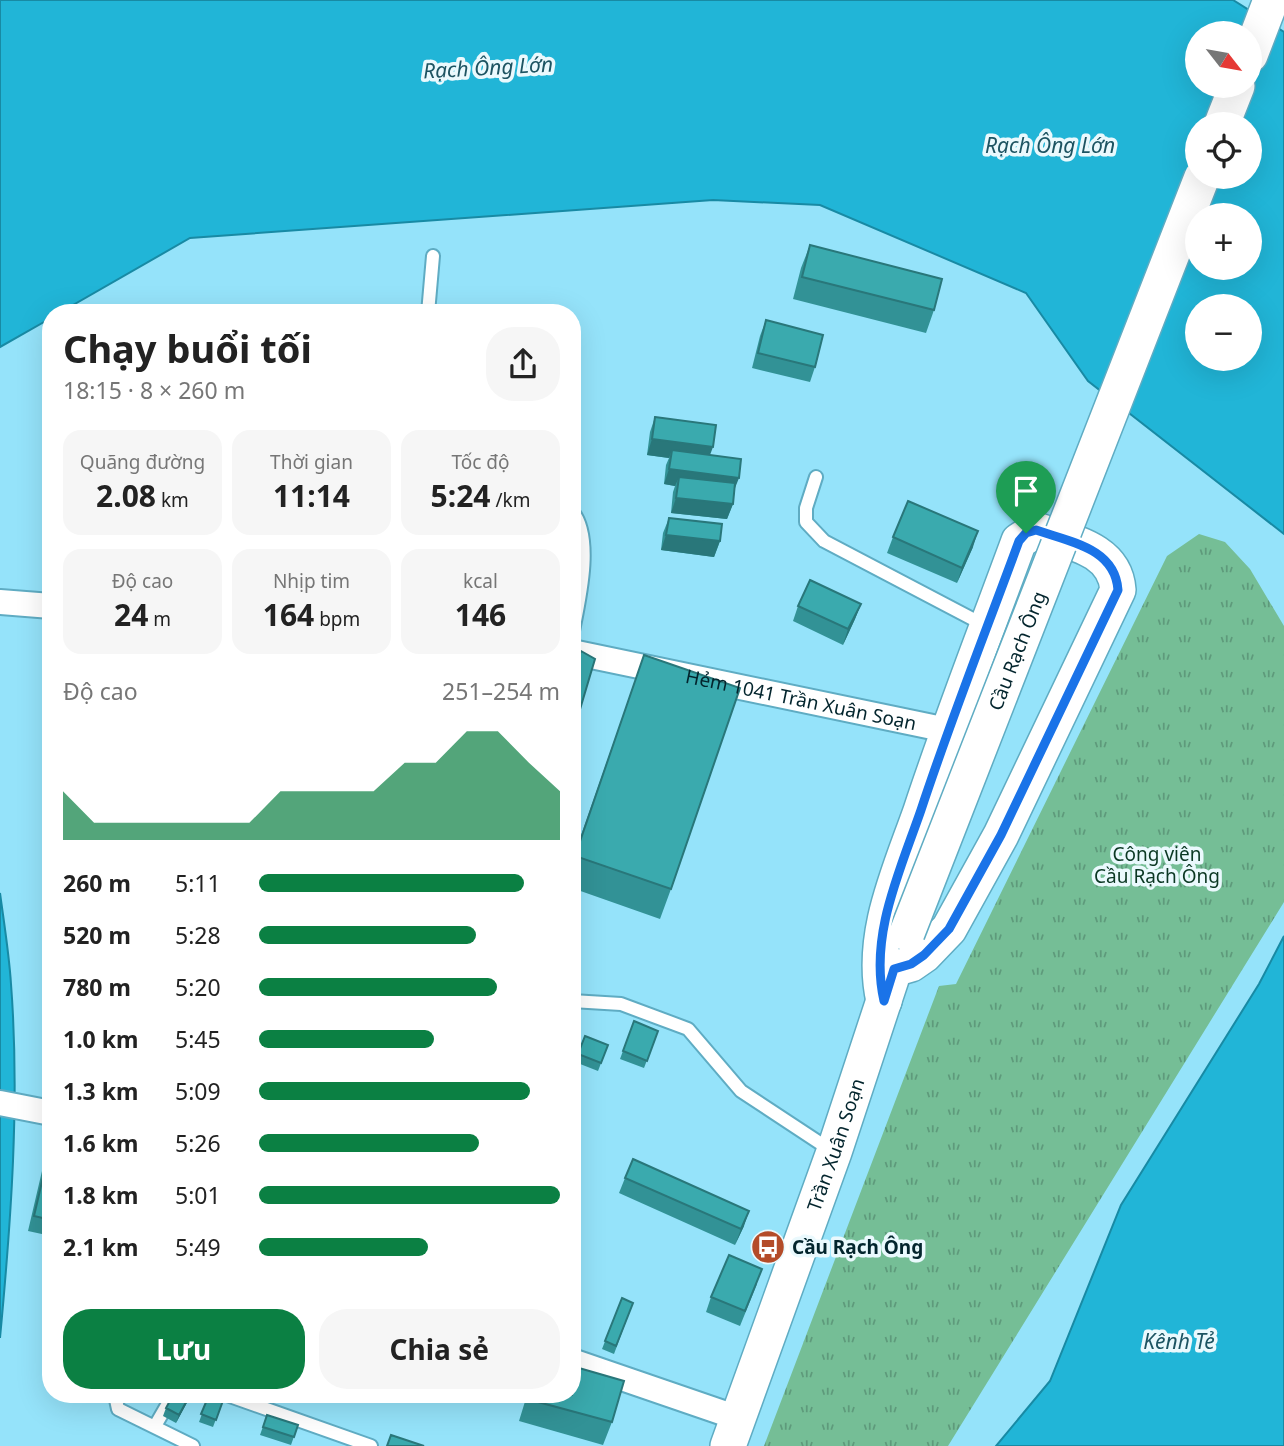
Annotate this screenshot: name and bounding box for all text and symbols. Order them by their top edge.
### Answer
north arrow [1185,21,1262,98]
map controls [1185,21,1262,371]
water label: Rạch Ông Lớn [422,50,554,84]
button: locate [1185,112,1262,189]
water label: Rạch Ông Lớn [985,131,1115,159]
button: + [1185,203,1262,280]
button: − [1185,294,1262,371]
text: Chạy buổi tối [63,322,312,374]
button: share [486,327,560,401]
text: 18:15 · 8 × 260 m [63,374,245,406]
text: Quãng đường [80,449,205,475]
text: Thời gian [270,449,353,475]
text: Tốc độ [451,449,510,475]
pin [996,461,1056,533]
icon: arrive [1007,472,1045,510]
text: 2.08 [96,475,156,516]
text: 11:14 [273,475,350,516]
text: 5:24 [431,475,491,516]
text: km [156,487,189,513]
text: /km [491,487,530,513]
text: Độ cao [112,568,173,594]
text: Nhịp tim [273,568,350,594]
text: kcal [463,568,498,594]
street label: Cầu Rạch Ông [982,587,1052,714]
text: 24 [114,594,148,635]
text: 164 [263,594,314,635]
text: 146 [455,594,506,635]
text: m [148,606,171,632]
text: bpm [314,606,360,632]
street label: Hẻm 1041 Trần Xuân Soạn [683,663,919,736]
text: Độ cao [63,675,138,707]
text: 251–254 m [442,675,560,707]
park label: Công viên Cầu Rạch Ông [1094,841,1220,889]
text: 260 m [63,867,131,899]
text: 5:11 [175,867,221,899]
text: 520 m [63,919,131,951]
text: 5:28 [175,919,221,951]
text: 780 m [63,971,131,1003]
text: 5:20 [175,971,221,1003]
text: 1.0 km [63,1023,138,1055]
text: 5:45 [175,1023,221,1055]
text: 1.3 km [63,1075,138,1107]
text: 5:09 [175,1075,221,1107]
street label: Trần Xuân Soạn [801,1075,870,1215]
text: 1.6 km [63,1127,138,1159]
text: 5:26 [175,1127,221,1159]
text: 1.8 km [63,1179,138,1211]
text: 5:01 [175,1179,221,1211]
bus stop icon: Cầu Rạch Ông [749,1228,787,1266]
text: 2.1 km [63,1231,138,1263]
text: 5:49 [175,1231,221,1263]
place label: Cầu Rạch Ông [792,1234,923,1260]
button: Lưu [63,1309,305,1389]
button: Chia sẻ [319,1309,560,1389]
water label: Kênh Tẻ [1143,1327,1215,1355]

